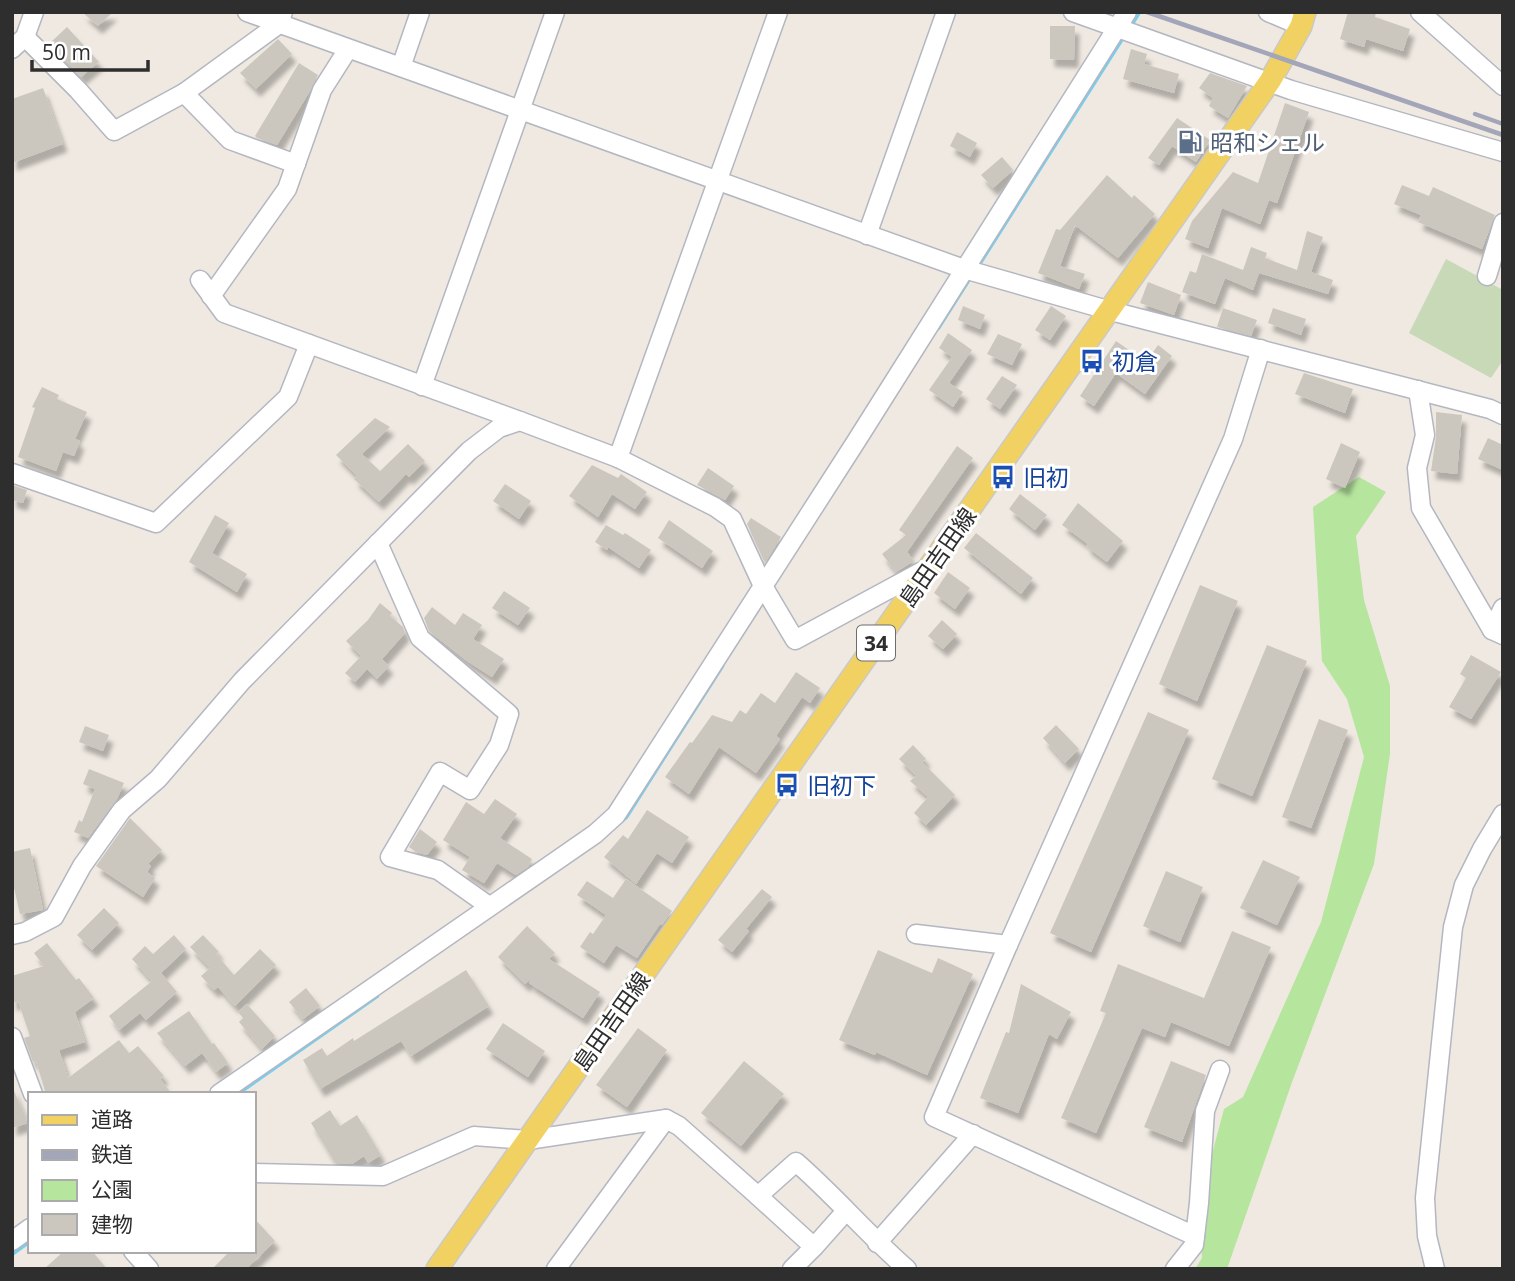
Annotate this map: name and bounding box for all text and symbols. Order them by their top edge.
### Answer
scale bar [32,28,147,72]
text: 50 m [42,38,91,66]
place label: 昭和シェル [1210,126,1325,158]
fuel station icon: 昭和シェル [1176,128,1204,156]
place label: 初倉 [1112,345,1158,377]
bus stop icon: 初倉 [1078,347,1106,375]
place label: 旧初 [1023,461,1069,493]
bus stop icon: 旧初 [989,463,1017,491]
street label: 島田吉田線 [891,501,983,613]
road number: 34 [857,626,895,660]
place label: 旧初下 [807,769,876,801]
bus stop icon: 旧初下 [773,771,801,799]
street label: 島田吉田線 [565,965,657,1077]
legend [28,1092,256,1253]
text: 道路 [91,1105,133,1133]
text: 鉄道 [91,1140,133,1168]
text: 公園 [91,1175,133,1203]
text: 建物 [91,1210,133,1238]

